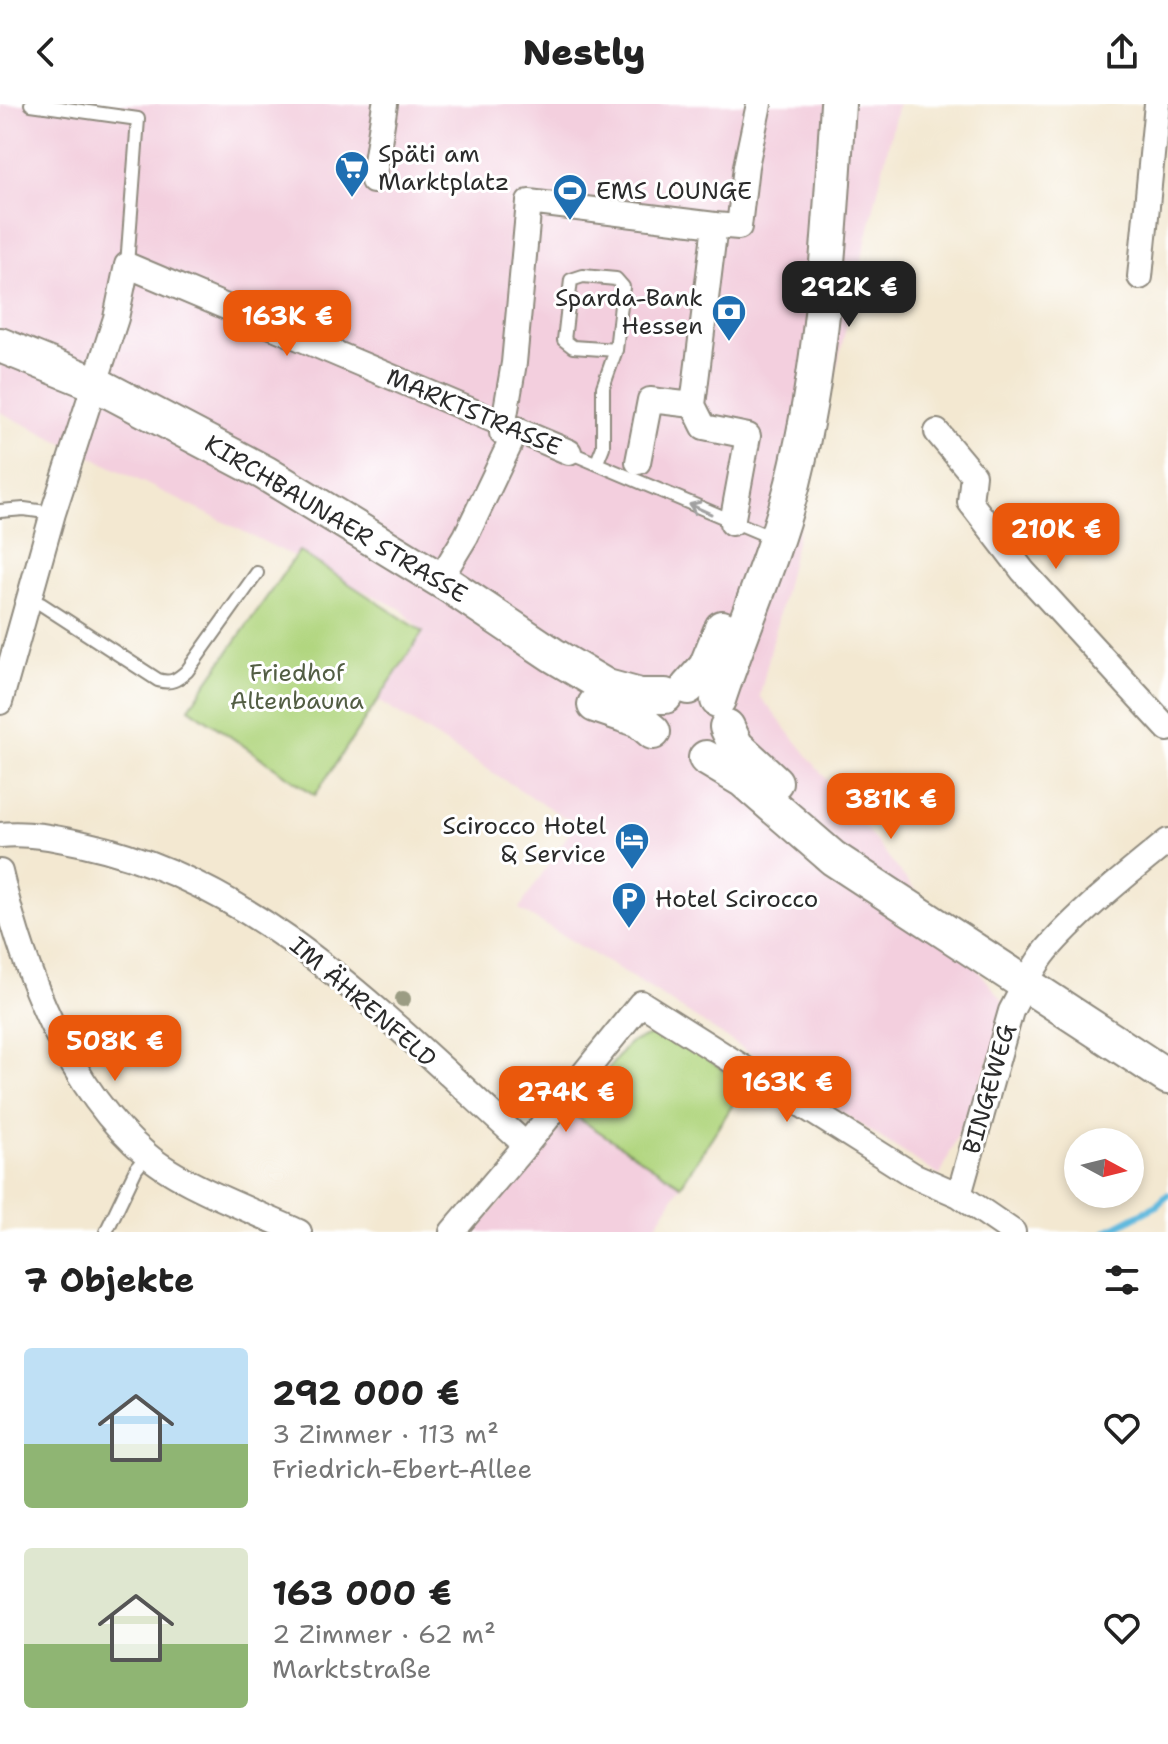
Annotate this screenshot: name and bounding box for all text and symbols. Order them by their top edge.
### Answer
text: Nestly [523,28,645,77]
icon: back [24,30,68,74]
icon: share [1100,30,1144,74]
place label: Späti am Marktplatz [378,138,509,198]
supermarket icon: Späti am Marktplatz [333,149,371,199]
sports icon: EMS LOUNGE [551,172,589,222]
place label: EMS LOUNGE [596,175,752,207]
pin: 292K € [784,261,914,329]
text: 292K € [800,269,898,304]
place label: Sparda-Bank Hessen [555,282,703,342]
pin: 163K € [222,290,352,358]
bank icon: Sparda-Bank Hessen [710,293,748,343]
text: 163K € [241,298,333,333]
street label: MARKTSTRASSE [382,361,566,463]
street label: KIRCHBAUNAER STRASSE [199,428,473,610]
one-way arrow [688,501,712,516]
pin: 210K € [991,503,1121,571]
text: 210K € [1010,511,1102,546]
park label: Friedhof Altenbauna [230,657,364,717]
pin: 381K € [826,773,956,841]
text: 381K € [845,781,937,816]
place label: Scirocco Hotel & Service [443,810,607,870]
hotel icon: Scirocco Hotel & Service [613,821,651,871]
parking icon: Hotel Scirocco [610,880,648,930]
place label: Hotel Scirocco [655,883,818,915]
street label: IM ÄHRENFELD [283,929,443,1075]
pin: 508K € [50,1015,180,1083]
street label: BINGEWEG [955,1020,1023,1158]
text: 508K € [66,1023,164,1058]
pin: 163K € [722,1056,852,1124]
text: 163K € [741,1064,833,1099]
pin: 274K € [501,1066,631,1134]
text: 274K € [517,1074,615,1109]
north arrow [1064,1128,1144,1208]
map controls [1064,1128,1144,1208]
text: 7 Objekte [24,1257,195,1303]
icon: filters [1100,1258,1144,1302]
text: 292 000 € [272,1370,460,1416]
icon: home [88,1380,184,1476]
icon: heart [1100,1406,1144,1450]
text: 3 Zimmer · 113 m² [272,1416,499,1451]
text: Friedrich-Ebert-Allee [272,1451,532,1486]
text: 163 000 € [272,1570,452,1616]
icon: home [88,1580,184,1676]
icon: heart [1100,1606,1144,1650]
text: 2 Zimmer · 62 m² [272,1616,496,1651]
text: Marktstraße [272,1651,432,1686]

